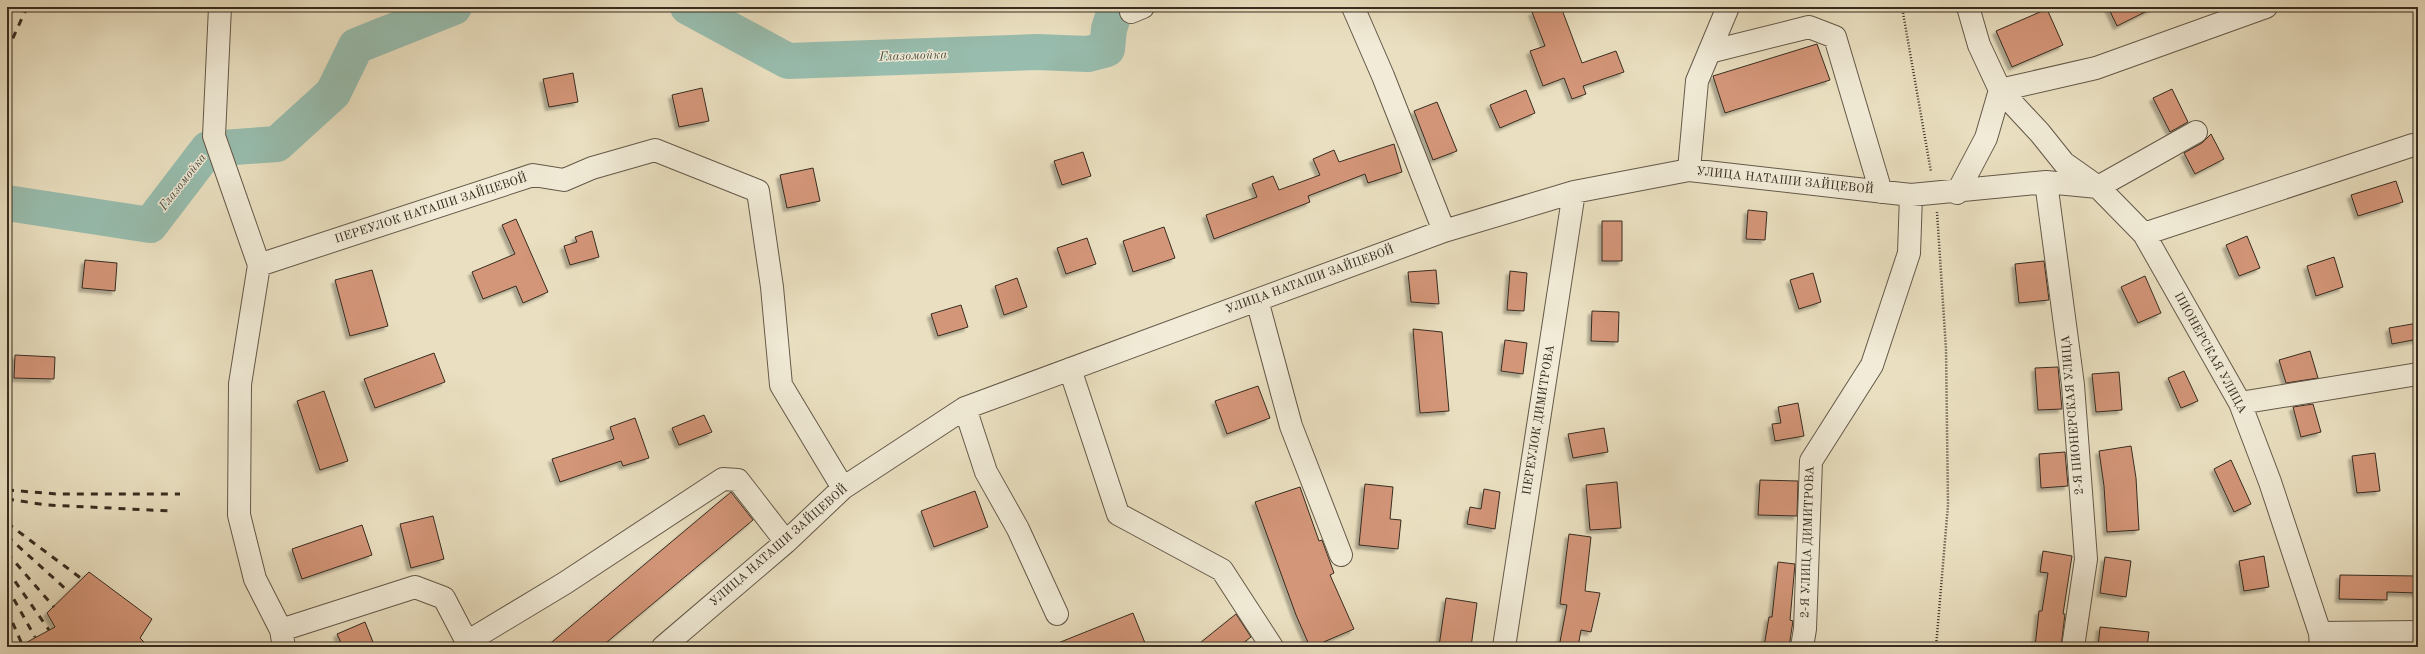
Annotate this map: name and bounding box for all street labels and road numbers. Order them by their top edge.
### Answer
street label: УЛИЦА НАТАШИ ЗАЙЦЕВОЙ [1696,163,1875,196]
street label: ПЕРЕУЛОК НАТАШИ ЗАЙЦЕВОЙ [332,169,529,246]
street label: УЛИЦА НАТАШИ ЗАЙЦЕВОЙ [1223,241,1396,316]
street label: ПИОНЕРСКАЯ УЛИЦА [2172,290,2248,416]
street label: 2-Я ПИОНЕРСКАЯ УЛИЦА [2060,335,2086,495]
street label: ПЕРЕУЛОК ДИМИТРОВА [1521,344,1557,496]
street label: 2-Я УЛИЦА ДИМИТРОВА [1799,466,1817,618]
street label: УЛИЦА НАТАШИ ЗАЙЦЕВОЙ [706,481,850,609]

